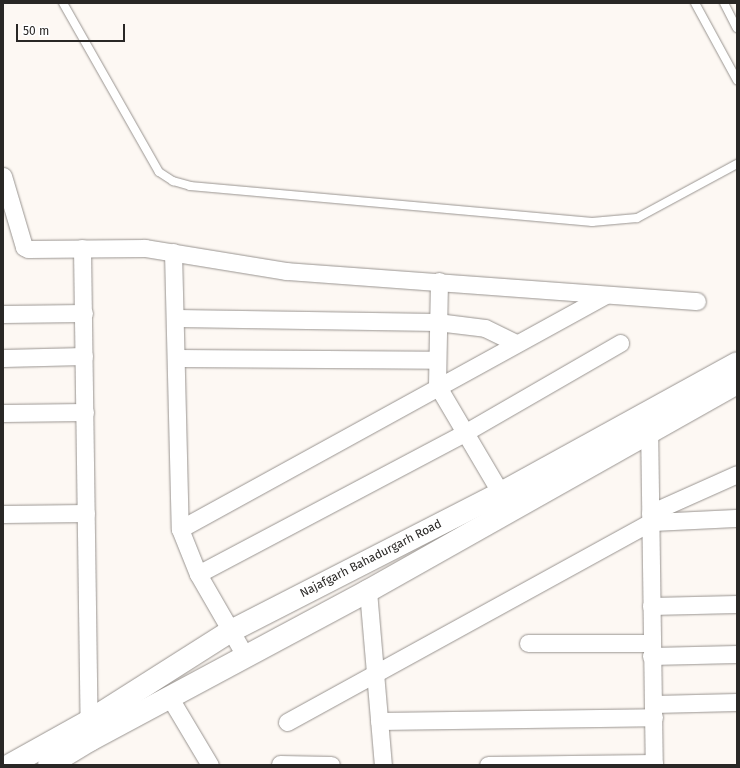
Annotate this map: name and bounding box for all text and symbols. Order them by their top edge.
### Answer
scale bar [18,16,127,42]
text: 50 m [23,24,49,38]
street label: Najafgarh Bahadurgarh Road [298,517,444,601]

